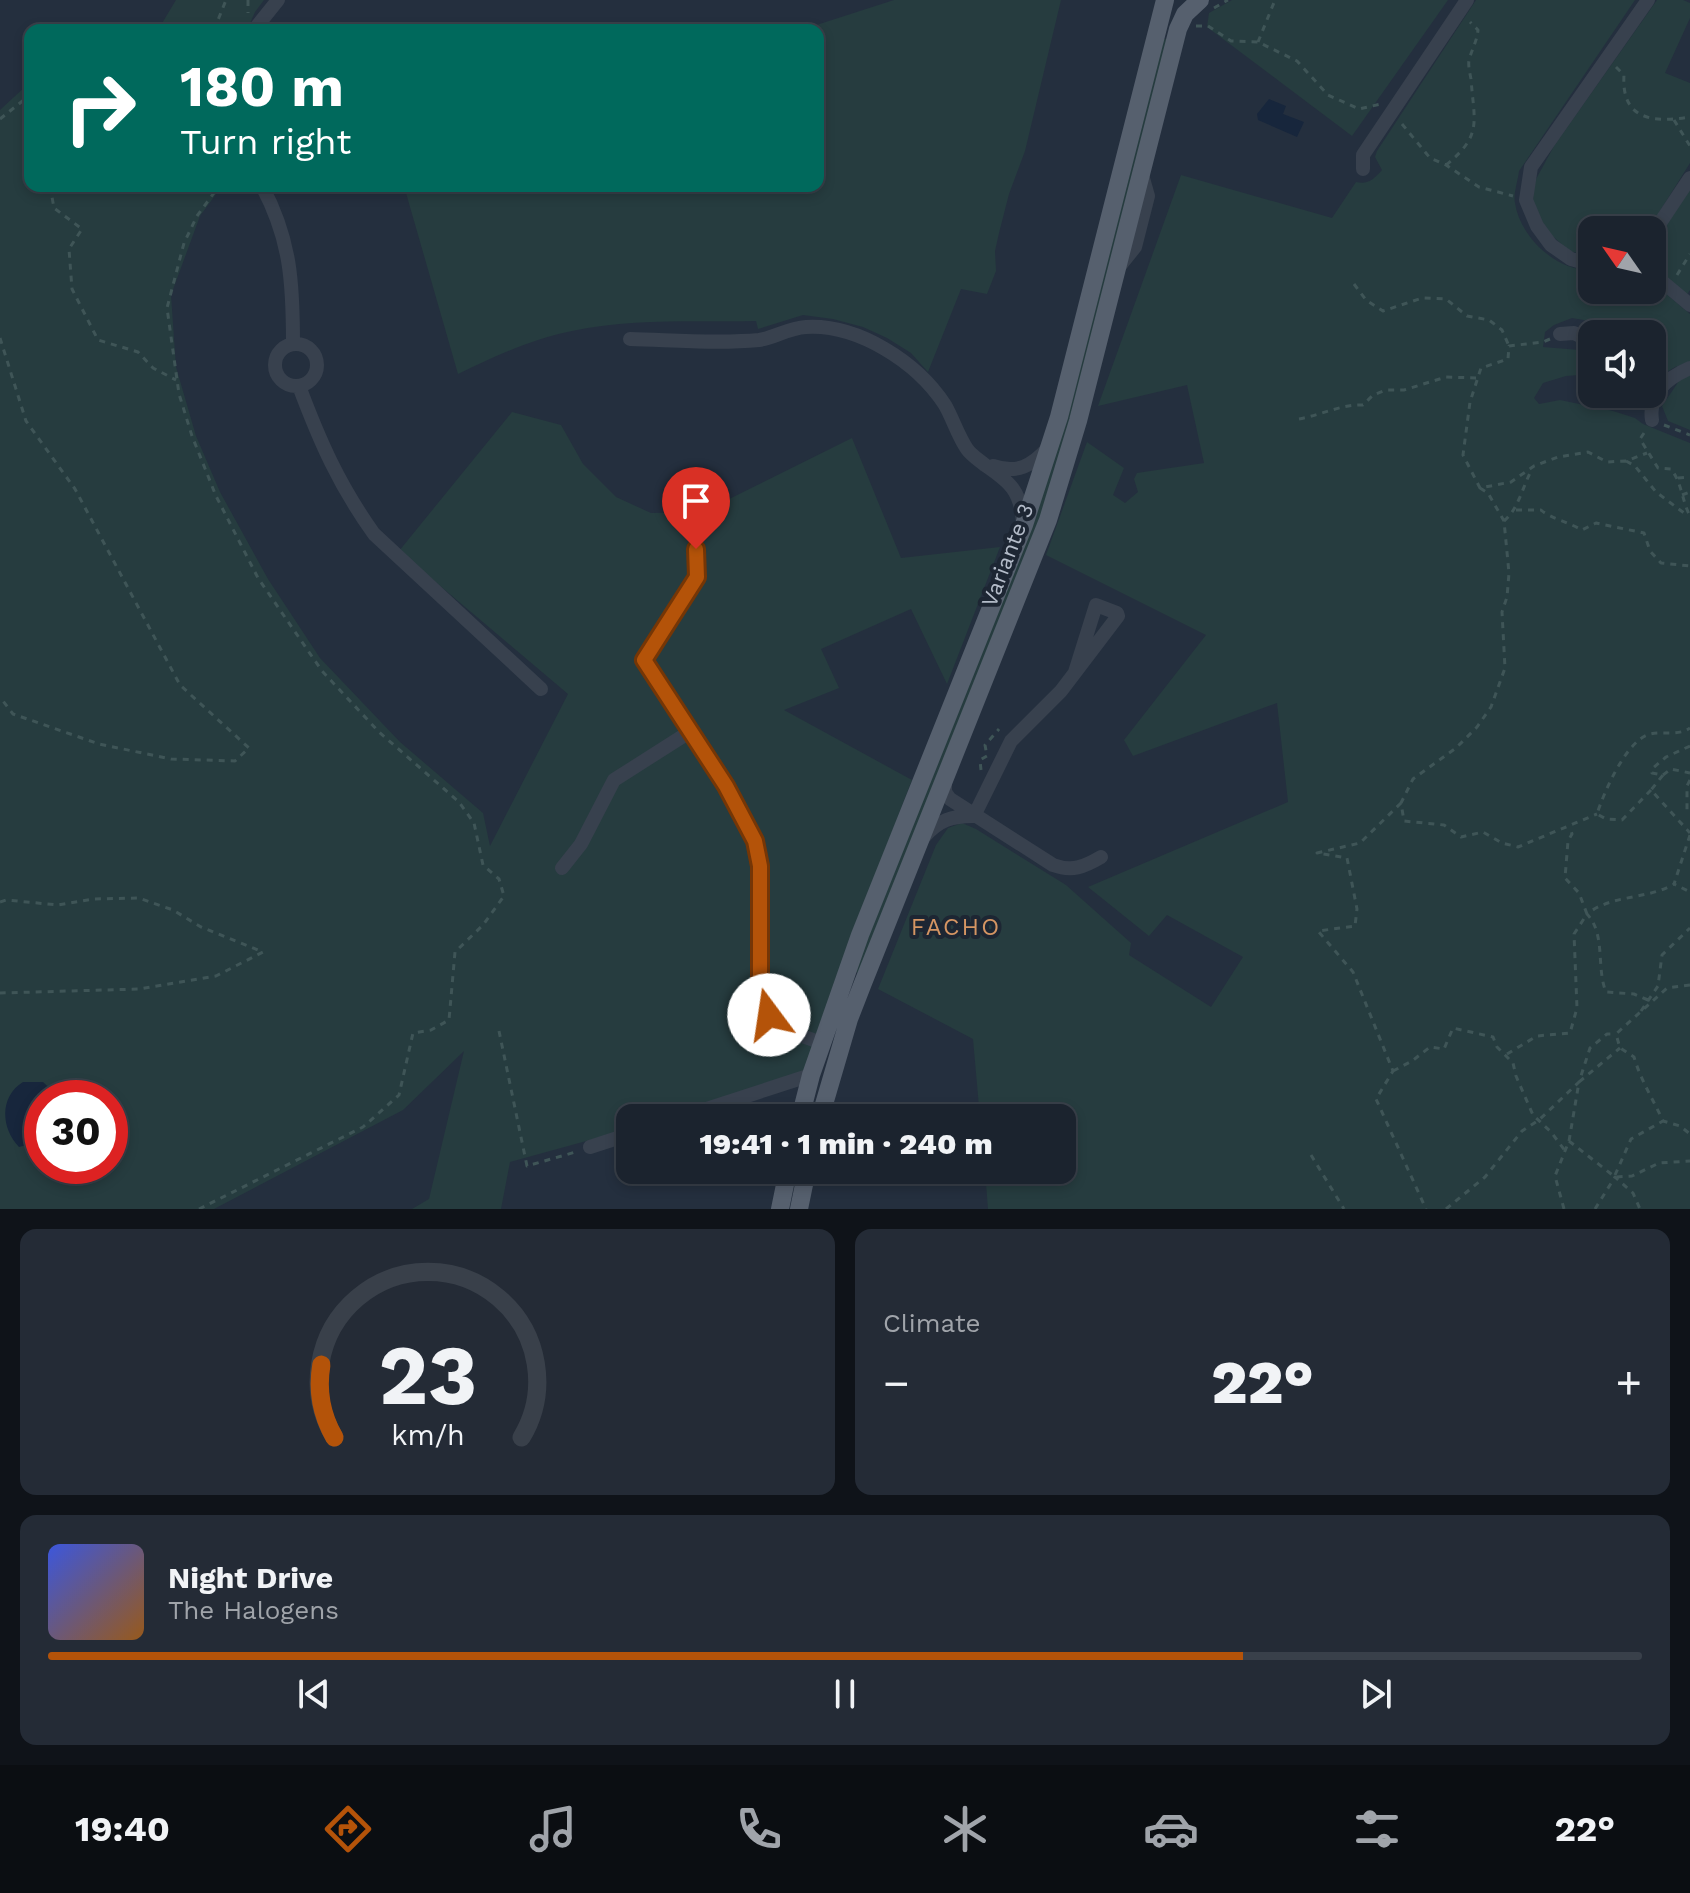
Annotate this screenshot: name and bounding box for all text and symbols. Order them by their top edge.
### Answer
text: 180 m [180,54,344,120]
icon: right [48,56,152,160]
text: Turn right [180,121,351,163]
north arrow [1578,216,1666,304]
map controls [1578,216,1666,408]
button: sound [1578,320,1666,408]
pin [662,467,730,549]
icon: arrive [674,479,718,523]
street label: Variante 3 [976,500,1039,610]
district label: FACHO [911,913,1001,941]
position arrow [727,973,811,1057]
speed limit sign: 30 [24,1080,128,1184]
text: 19:41 · 1 min · 240 m [699,1126,993,1161]
text: Climate [883,1308,981,1338]
text: 23 [378,1327,477,1424]
text: 22° [1211,1347,1314,1418]
text: − [883,1357,910,1409]
text: + [1615,1357,1642,1409]
text: km/h [391,1418,464,1452]
text: Night Drive [168,1560,333,1595]
text: The Halogens [168,1595,339,1625]
icon: previous [292,1672,336,1716]
icon: pause [823,1672,867,1716]
icon: next [1354,1672,1398,1716]
icon: directions [320,1801,376,1857]
icon: music [525,1801,581,1857]
icon: phone [731,1801,787,1857]
icon: climate [937,1801,993,1857]
icon: car [1143,1801,1199,1857]
icon: filters [1349,1801,1405,1857]
text: 19:40 [75,1808,170,1850]
text: 22° [1554,1808,1615,1850]

